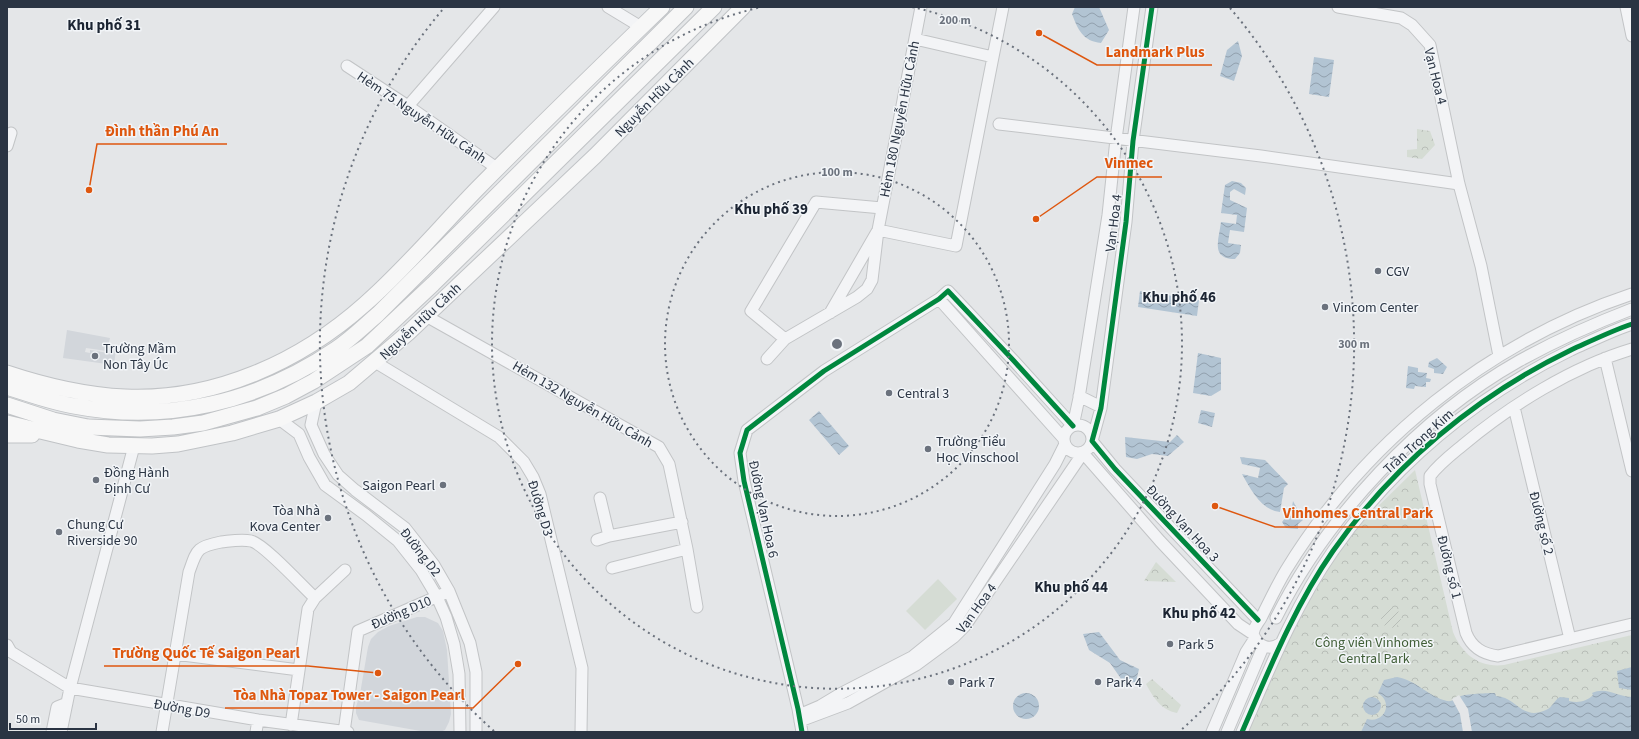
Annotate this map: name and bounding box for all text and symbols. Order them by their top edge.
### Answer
text: 200 m [939,12,971,29]
district label: Khu phố 31 [67,15,141,36]
callout: Landmark Plus [1097,38,1212,65]
street label: Hẻm 180 Nguyễn Hữu Cảnh [875,39,925,199]
text: Landmark Plus [1105,42,1205,63]
street label: Vạn Hoa 4 [1418,46,1452,107]
street label: Nguyễn Hữu Cảnh [610,53,699,142]
street label: Hẻm 75 Nguyễn Hữu Cảnh [353,67,490,169]
callout: Đình thần Phú An [97,117,227,144]
text: Đình thần Phú An [105,121,219,142]
callout: Vinmec [1097,150,1162,177]
text: Vinmec [1104,153,1153,174]
text: 100 m [821,164,853,181]
street label: Vạn Hoa 4 [1101,193,1127,253]
district label: Khu phố 39 [734,199,808,220]
place label: CGV [1386,262,1410,282]
marker: CGV [1373,266,1383,276]
street label: Nguyễn Hữu Cảnh [375,279,466,365]
district label: Khu phố 46 [1142,287,1216,308]
place label: Vincom Center [1333,298,1418,318]
marker: Vincom Center [1320,302,1330,312]
text: 300 m [1338,336,1370,353]
centre of rings [830,337,844,351]
place label: Trường Mầm Non Tây Úc [103,339,176,375]
marker: Trường Mầm Non Tây Úc [90,351,100,361]
street label: Hẻm 132 Nguyễn Hữu Cảnh [509,356,656,453]
place label: Central 3 [897,384,949,404]
marker: Central 3 [884,388,894,398]
street label: Trần Trọng Kim [1379,405,1458,479]
place label: Trường Tiểu Học Vinschool [936,432,1019,468]
marker: Trường Tiểu Học Vinschool [923,444,933,454]
street label: Đường Vạn Hoa 6 [743,459,783,560]
place label: Đồng Hành Định Cư [104,463,169,499]
marker: Đồng Hành Định Cư [91,475,101,485]
place label: Saigon Pearl [362,476,435,496]
street label: Đường D3 [522,478,558,539]
marker: Saigon Pearl [438,480,448,490]
street label: Đường Vạn Hoa 3 [1141,481,1223,567]
street label: Đường số 2 [1523,489,1559,557]
callout: Vinhomes Central Park [1275,500,1441,527]
place label: Tòa Nhà Kova Center [249,501,320,537]
text: Vinhomes Central Park [1282,503,1434,524]
marker: Tòa Nhà Kova Center [323,513,333,523]
place label: Chung Cư Riverside 90 [67,515,137,551]
street label: Đường D2 [395,524,446,581]
marker: Chung Cư Riverside 90 [54,527,64,537]
street label: Đường số 1 [1431,533,1467,601]
district label: Khu phố 44 [1034,577,1108,598]
street label: Vạn Hoa 4 [952,579,1002,638]
street label: Đường D10 [368,591,435,635]
district label: Khu phố 42 [1162,603,1236,624]
park label: Công viên Vinhomes Central Park [1315,633,1433,669]
place label: Park 5 [1178,635,1214,655]
callout: Trường Quốc Tế Saigon Pearl [104,639,308,666]
marker: Park 5 [1165,639,1175,649]
text: Trường Quốc Tế Saigon Pearl [112,643,301,664]
place label: Park 7 [959,673,995,693]
place label: Park 4 [1106,673,1142,693]
marker: Park 7 [946,677,956,687]
marker: Park 4 [1093,677,1103,687]
callout: Tòa Nhà Topaz Tower - Saigon Pearl [225,681,473,708]
text: Tòa Nhà Topaz Tower - Saigon Pearl [233,685,465,706]
street label: Đường D9 [152,694,212,724]
scale bar [10,705,96,731]
text: 50 m [16,711,40,728]

